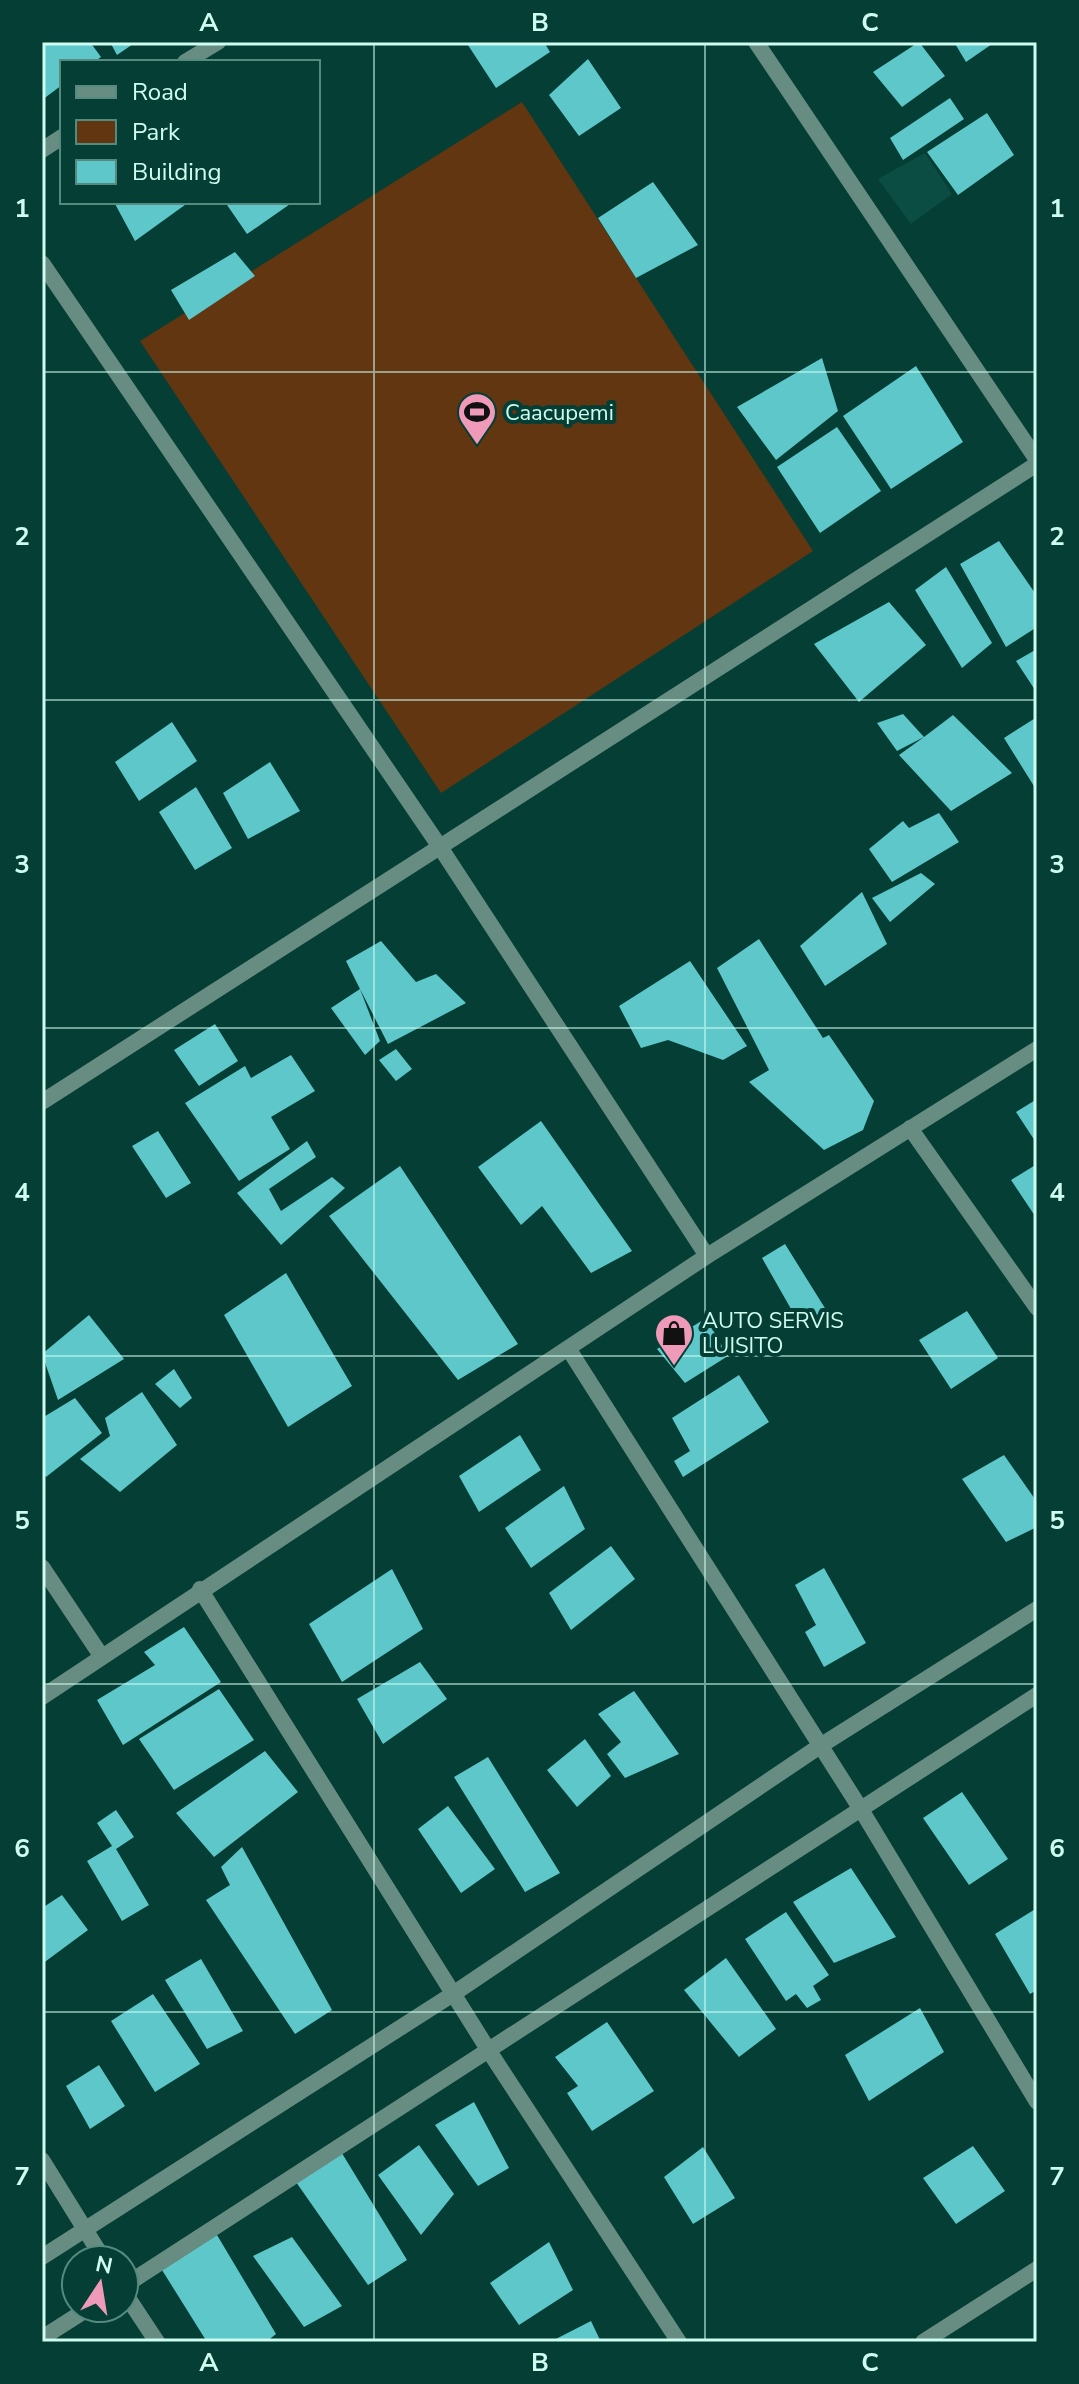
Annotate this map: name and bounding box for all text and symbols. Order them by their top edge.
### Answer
text: A [199,5,219,40]
text: B [531,5,549,40]
text: C [861,5,879,40]
legend [60,60,320,204]
text: Road [132,76,188,108]
text: Park [132,116,181,148]
text: Building [132,156,222,188]
text: 1 [14,191,30,226]
text: 1 [1049,191,1065,226]
sports icon: Caacupemi [456,391,498,446]
place label: Caacupemi [505,398,614,428]
text: 2 [14,519,30,554]
text: 2 [1049,519,1065,554]
text: 3 [14,847,30,882]
text: 3 [1049,847,1065,882]
text: 4 [14,1175,30,1210]
text: 4 [1049,1175,1065,1210]
place label: AUTO SERVIS LUISITO [702,1306,844,1361]
shop icon: AUTO SERVIS LUISITO [653,1312,695,1367]
text: 5 [14,1503,30,1538]
text: 5 [1049,1503,1065,1538]
text: 6 [14,1831,30,1866]
text: 6 [1049,1831,1065,1866]
text: 7 [14,2159,30,2194]
text: 7 [1049,2159,1065,2194]
north arrow [60,2244,140,2324]
text: N [93,2249,115,2282]
text: A [199,2345,219,2380]
text: B [531,2345,549,2380]
text: C [861,2345,879,2380]

